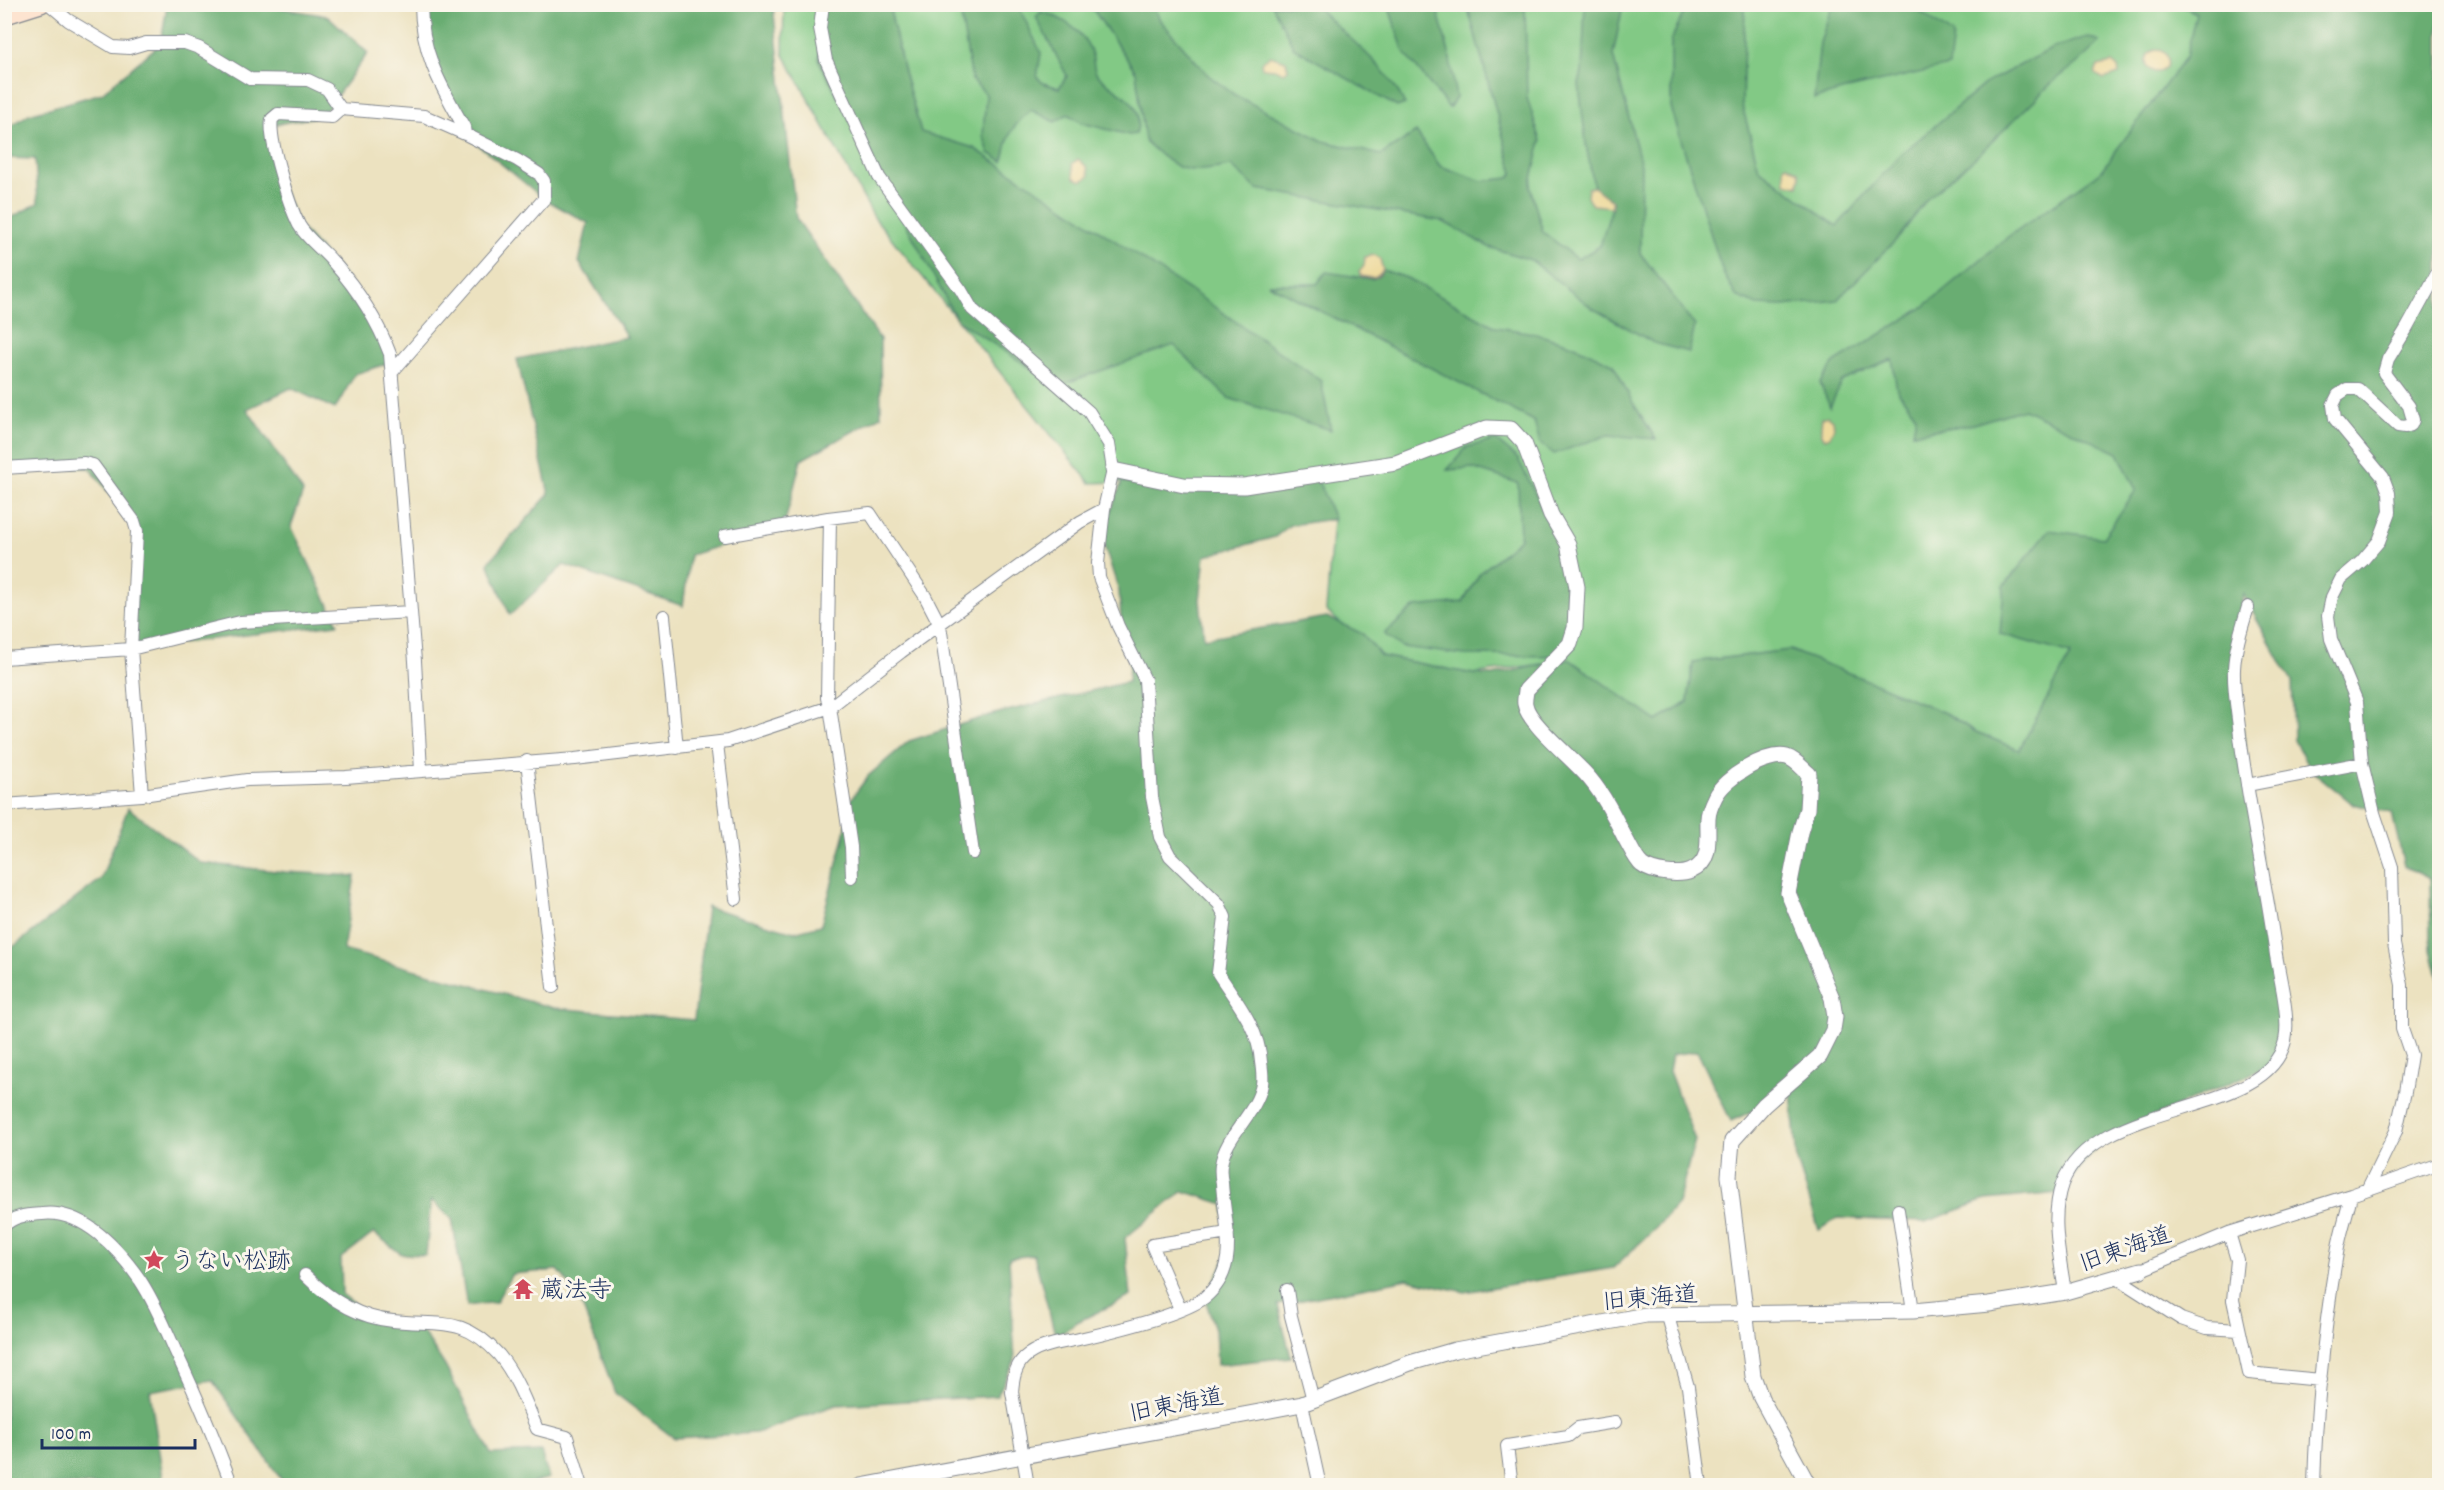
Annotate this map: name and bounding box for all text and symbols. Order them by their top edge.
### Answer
street label: 旧東海道 [2075,1219,2177,1283]
place label: うない松跡 [171,1246,291,1280]
place icon: うない松跡 [142,1248,166,1272]
place label: 蔵法寺 [540,1275,612,1309]
temple icon: 蔵法寺 [511,1277,535,1301]
street label: 旧東海道 [1601,1279,1700,1321]
street label: 旧東海道 [1126,1381,1227,1433]
scale bar [42,1412,195,1450]
text: 100 m [51,1423,91,1448]

